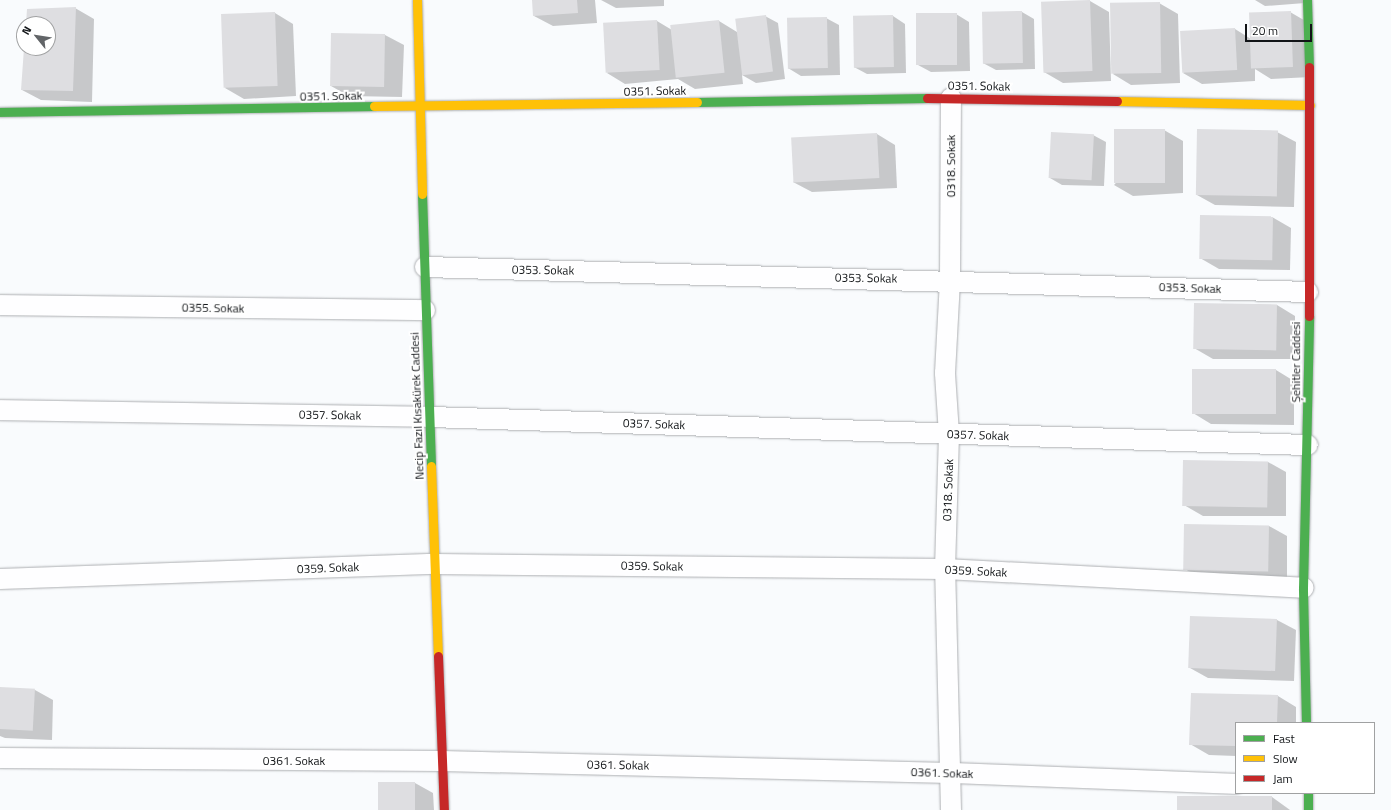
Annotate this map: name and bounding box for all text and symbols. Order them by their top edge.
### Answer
north arrow [16,16,56,56]
scale bar [1247,16,1314,42]
text: 20 m [1252,21,1278,40]
text: N [18,23,35,38]
street label: 0351. Sokak [948,78,1010,94]
street label: 0351. Sokak [624,83,686,99]
street label: 0351. Sokak [300,88,362,104]
street label: 0318. Sokak [944,135,958,197]
street label: 0353. Sokak [512,262,574,278]
street label: 0353. Sokak [835,270,897,286]
street label: 0353. Sokak [1159,280,1221,296]
street label: 0355. Sokak [182,300,244,316]
street label: Şehitler Caddesi [1289,322,1303,402]
street label: Necip Fazıl Kısakürek Caddesi [407,332,427,480]
street label: 0357. Sokak [299,407,361,423]
street label: 0357. Sokak [623,416,685,432]
street label: 0357. Sokak [947,427,1009,443]
street label: 0318. Sokak [940,459,956,521]
street label: 0359. Sokak [621,558,683,574]
street label: 0359. Sokak [297,560,359,576]
street label: 0359. Sokak [944,562,1008,580]
legend [1235,722,1375,794]
text: Fast [1273,729,1295,748]
text: Slow [1273,749,1298,768]
street label: 0361. Sokak [263,754,325,768]
street label: 0361. Sokak [587,757,649,773]
street label: 0361. Sokak [911,765,973,781]
text: Jam [1273,769,1293,788]

